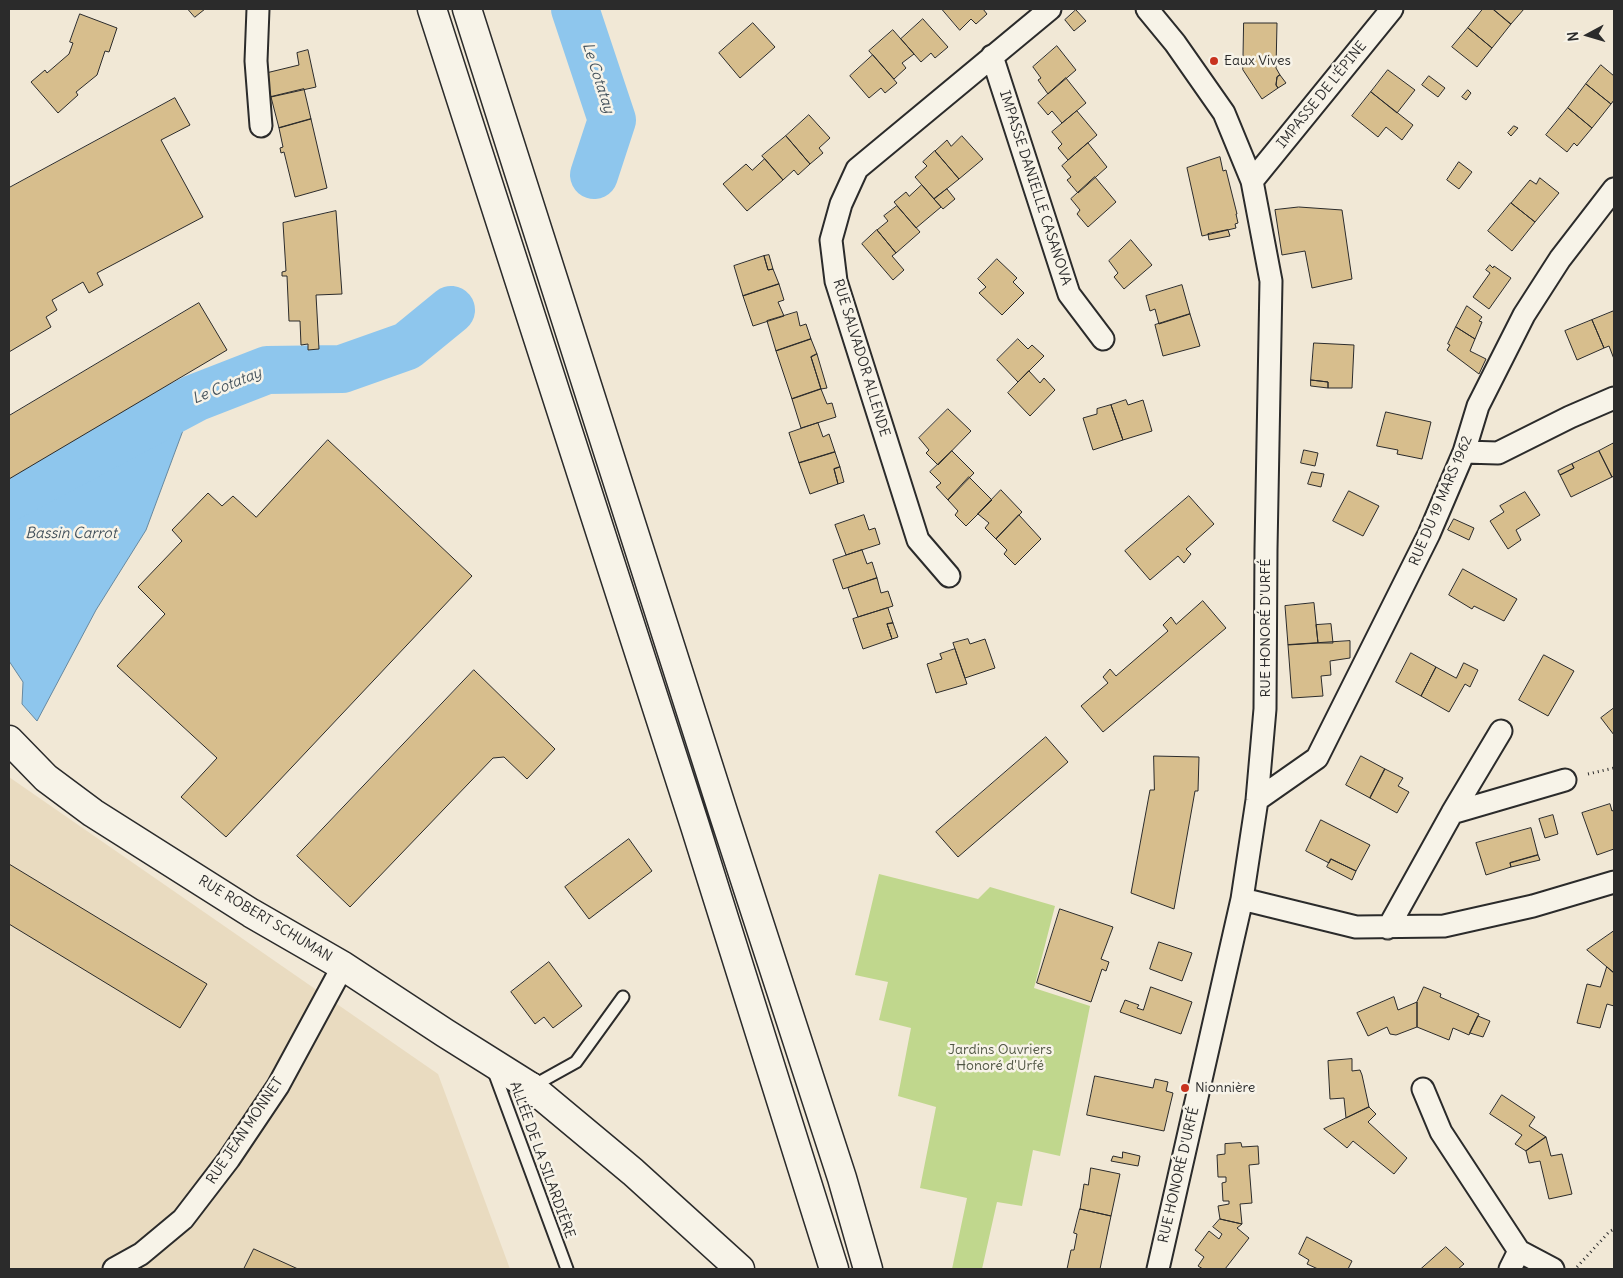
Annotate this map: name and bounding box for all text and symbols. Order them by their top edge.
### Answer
north arrow [1563,10,1613,60]
text: N [1564,31,1583,42]
street label: IMPASSE DE L'ÉPINE [1274,38,1370,152]
water label: Le Cotatay [578,40,618,116]
place label: Eaux Vives [1224,53,1291,69]
marker: Eaux Vives [1208,55,1220,67]
street label: IMPASSE DANIELLE CASANOVA [995,88,1075,288]
street label: RUE SALVADOR ALLENDE [829,277,893,439]
water label: Le Cotatay [190,364,264,408]
street label: RUE DU 19 MARS 1962 [1406,434,1476,568]
water label: Bassin Carrot [25,525,117,543]
street label: RUE HONORÉ D'URFÉ [1258,558,1274,698]
street label: RUE ROBERT SCHUMAN [195,872,335,966]
park label: Jardins Ouvriers Honoré d'Urfé [948,1042,1052,1074]
street label: RUE JEAN MONNET [203,1075,287,1187]
street label: ALLÉE DE LA SILARDIÈRE [506,1079,578,1241]
place label: Nionnière [1195,1080,1255,1096]
marker: Nionnière [1179,1082,1191,1094]
street label: RUE HONORÉ D'URFÉ [1155,1105,1203,1245]

